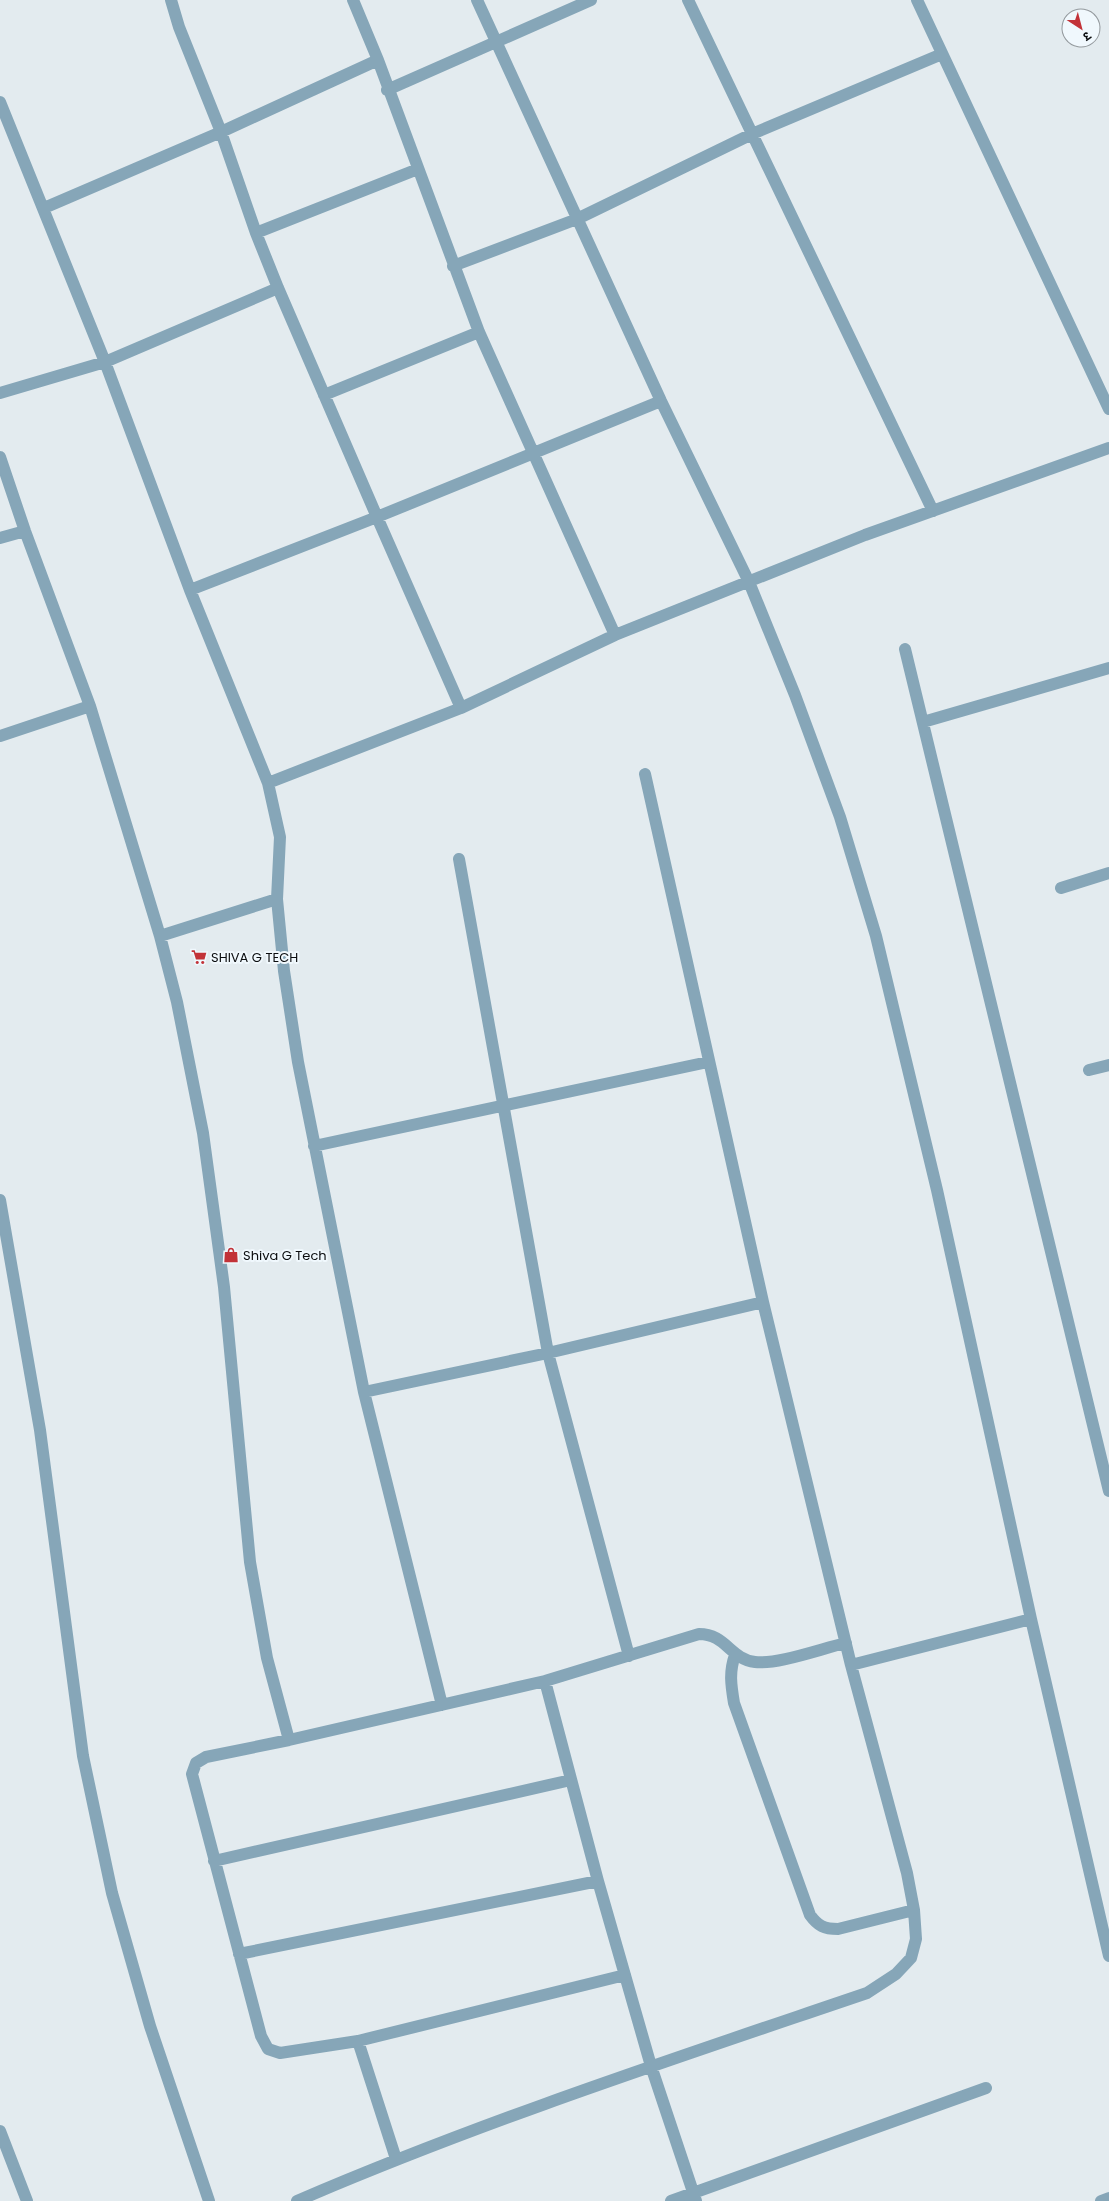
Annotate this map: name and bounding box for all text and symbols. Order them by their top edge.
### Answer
north arrow [1061,8,1101,48]
text: उ [1079,27,1095,45]
supermarket icon: SHIVA G TECH [190,948,208,966]
place label: SHIVA G TECH [211,948,298,967]
shop icon: Shiva G Tech [222,1246,240,1264]
place label: Shiva G Tech [243,1246,327,1265]

